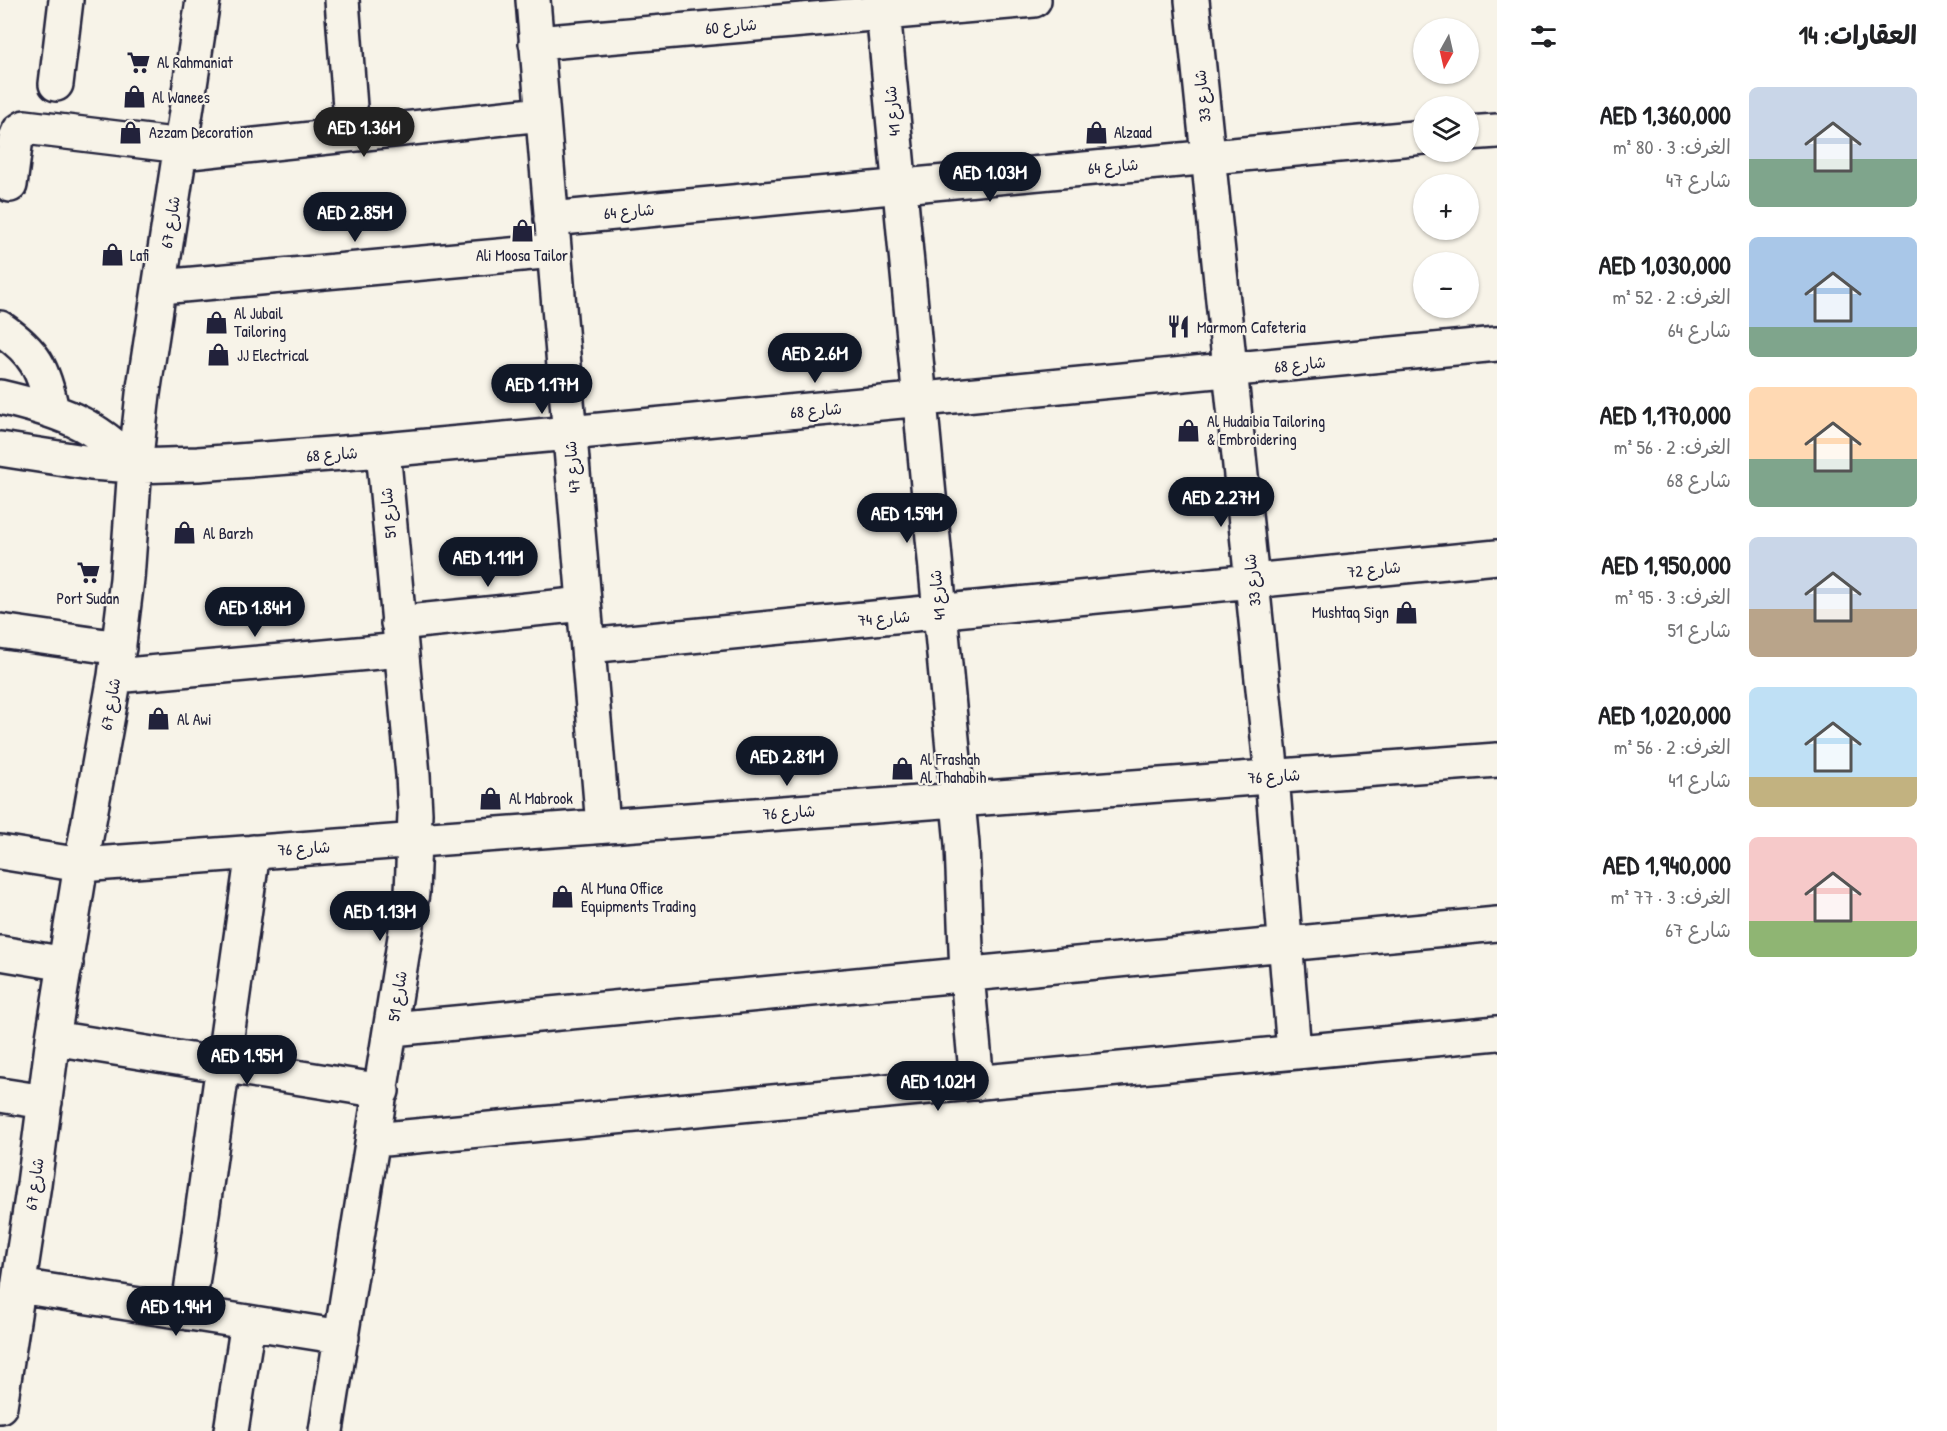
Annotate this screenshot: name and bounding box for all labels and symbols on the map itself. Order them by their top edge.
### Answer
street label: شارع 60 [704,13,758,40]
north arrow [1413,18,1479,84]
supermarket icon: Al Rahmaniat [126,49,152,75]
place label: Al Rahmaniat [157,51,233,73]
street label: شارع 33 [1188,69,1217,123]
shop icon: Al Wanees [121,84,147,110]
street label: شارع 41 [879,85,906,137]
place label: Al Wanees [152,86,210,108]
pin: AED 1.36M [295,107,433,158]
shop icon: Azzam Decoration [118,119,144,145]
shop icon: Alzaad [1083,119,1109,145]
place label: Azzam Decoration [149,121,253,143]
place label: Alzaad [1114,121,1152,143]
pin: AED 1.03M [921,152,1059,203]
street label: شارع 64 [1087,153,1139,180]
pin: AED 2.85M [286,192,424,243]
street label: شارع 67 [155,194,186,250]
street label: شارع 64 [603,198,655,225]
shop icon: Ali Moosa Tailor [509,217,535,243]
shop icon: Lafi [99,242,125,268]
place label: Lafi [130,244,149,266]
place label: Ali Moosa Tailor [476,244,568,266]
place label: Al Jubail Tailoring [234,302,286,342]
shop icon: Al Jubail Tailoring [203,309,229,335]
restaurant icon: Marmom Cafeteria [1166,314,1192,340]
place label: Marmom Cafeteria [1197,316,1306,338]
pin: AED 2.6M [753,333,877,384]
shop icon: JJ Electrical [206,342,232,368]
place label: JJ Electrical [237,344,309,366]
street label: شارع 68 [1273,350,1327,379]
pin: AED 1.17M [473,364,611,415]
street label: شارع 68 [789,397,843,424]
place label: Al Hudaibia Tailoring & Embroidering [1207,410,1325,450]
shop icon: Al Hudaibia Tailoring & Embroidering [1176,417,1202,443]
street label: شارع 47 [559,440,586,494]
street label: شارع 68 [305,441,359,468]
pin: AED 2.27M [1152,477,1290,528]
street label: شارع 51 [375,487,402,539]
pin: AED 1.59M [838,493,976,544]
shop icon: Al Barzh [172,520,198,546]
place label: Al Barzh [203,522,253,544]
pin: AED 1.11M [419,537,557,588]
street label: شارع 33 [1238,553,1267,607]
street label: شارع 72 [1346,555,1402,584]
supermarket icon: Port Sudan [75,560,101,586]
street label: شارع 41 [924,569,951,621]
place label: Port Sudan [57,587,119,609]
pin: AED 1.84M [186,587,324,638]
shop icon: Mushtaq Sign [1394,599,1420,625]
place label: Mushtaq Sign [1312,601,1389,623]
street label: شارع 74 [857,605,911,632]
street label: شارع 67 [95,676,126,732]
shop icon: Al Awi [146,706,172,732]
place label: Al Awi [177,708,212,730]
pin: AED 2.81M [718,736,856,787]
place label: Al Frashah Al Thahabih [920,748,986,788]
shop icon: Al Frashah Al Thahabih [889,755,915,781]
street label: شارع 76 [1247,763,1301,790]
shop icon: Al Mabrook [478,785,504,811]
place label: Al Mabrook [509,787,573,809]
street label: شارع 76 [762,799,816,826]
street label: شارع 76 [277,835,331,862]
place label: Al Muna Office Equipments Trading [581,877,696,917]
shop icon: Al Muna Office Equipments Trading [550,884,576,910]
pin: AED 1.13M [311,891,449,942]
street label: شارع 51 [382,969,413,1023]
pin: AED 1.95M [178,1035,316,1086]
pin: AED 1.02M [869,1061,1007,1112]
street label: شارع 67 [19,1156,50,1212]
pin: AED 1.94M [107,1286,245,1337]

